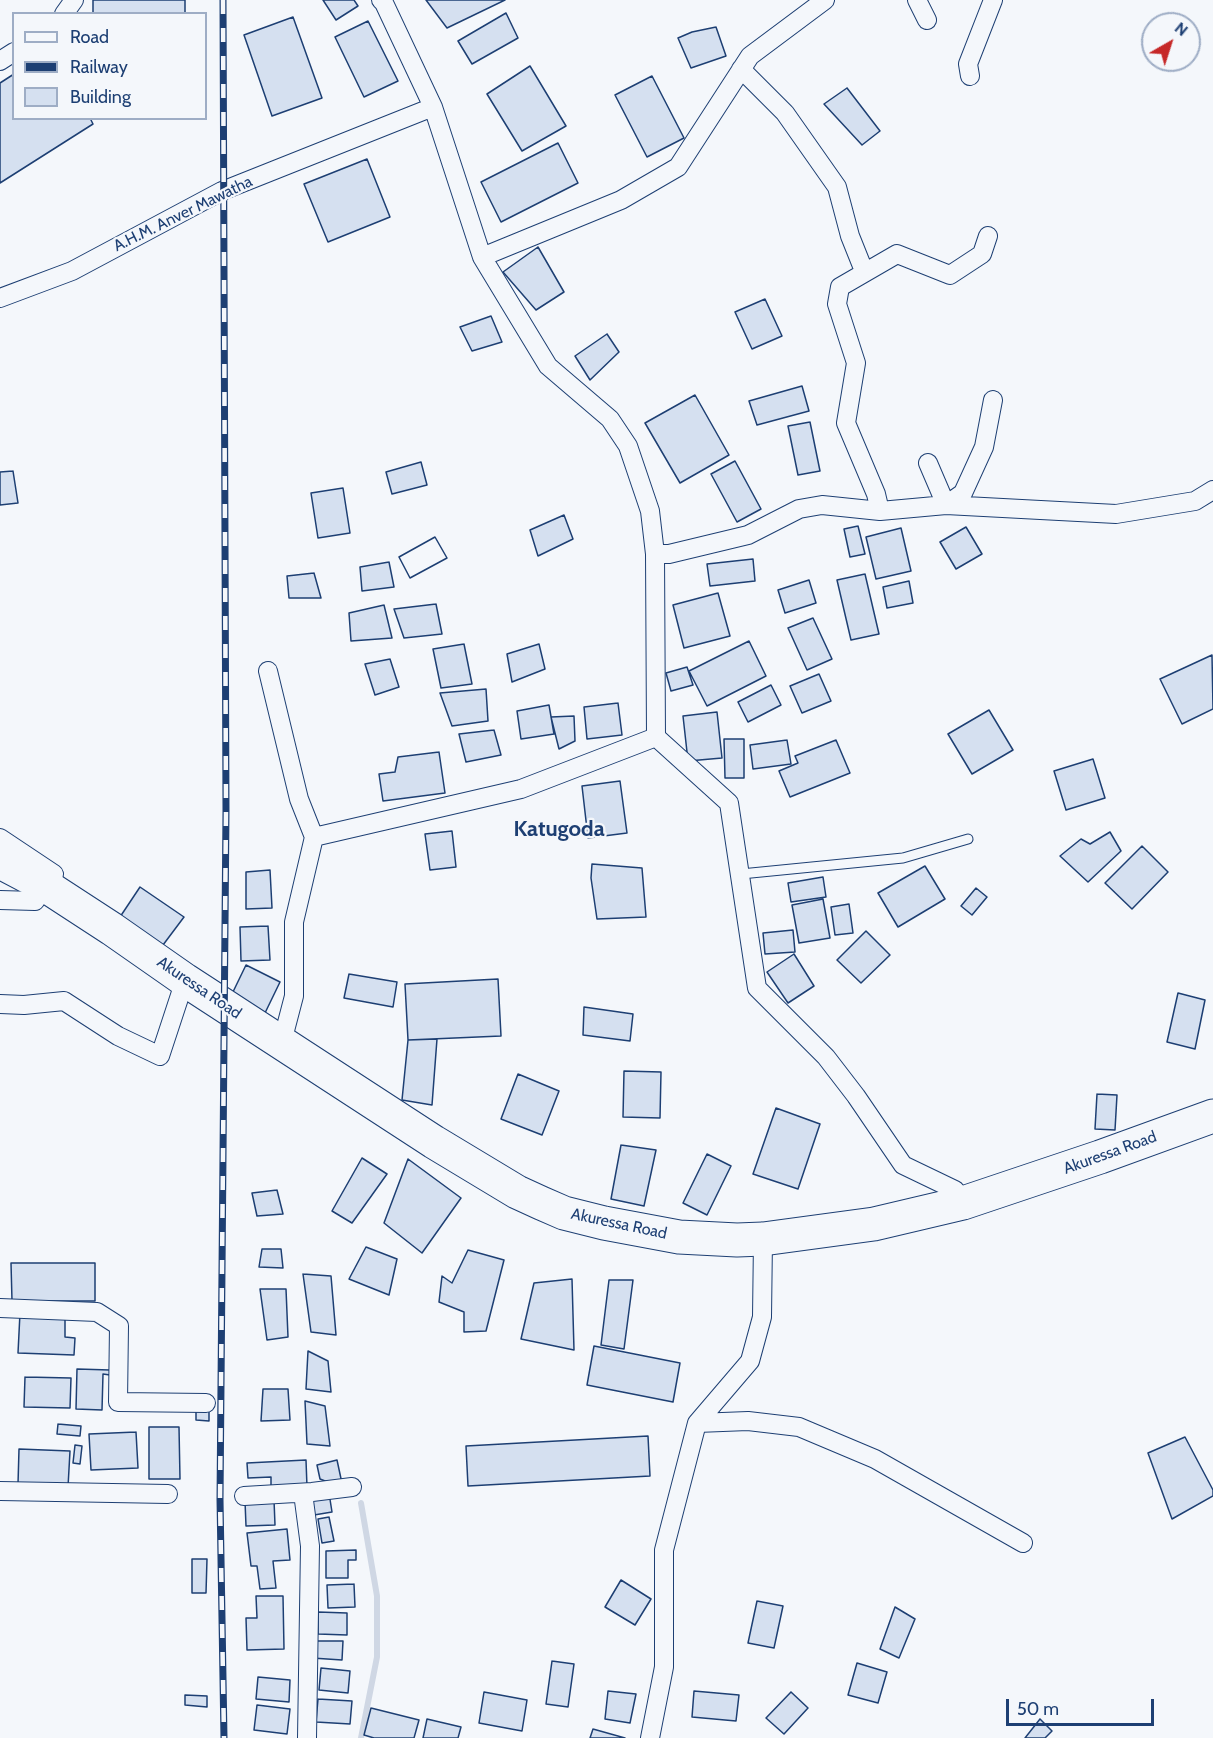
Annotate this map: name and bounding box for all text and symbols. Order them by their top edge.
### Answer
legend [12,12,207,120]
north arrow [1141,12,1201,72]
text: N [1171,18,1192,40]
text: Road [70,26,109,48]
text: Railway [70,56,128,78]
text: Building [70,86,131,108]
street label: A.H.M. Anver Mawatha [110,172,256,256]
district label: Katugoda [513,817,605,843]
street label: Akuressa Road [153,953,245,1023]
street label: Akuressa Road [1061,1127,1159,1179]
street label: Akuressa Road [569,1204,669,1244]
scale bar [1009,1687,1158,1725]
text: 50 m [1017,1698,1059,1720]

